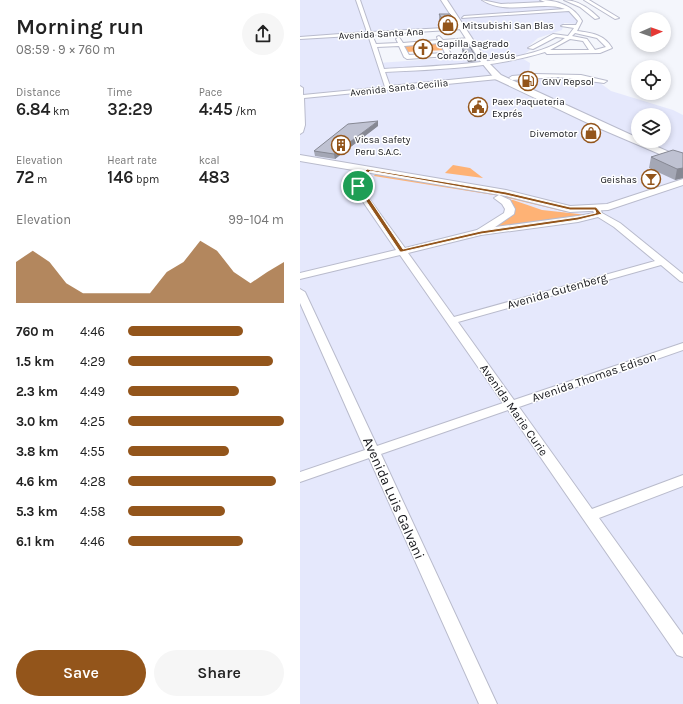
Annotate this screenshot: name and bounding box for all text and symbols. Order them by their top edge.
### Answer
north arrow [631,12,671,52]
map controls [631,12,671,148]
button: share [242,13,284,55]
text: Morning run [16,14,144,40]
shop icon: Mitsubishi San Blas [437,14,459,36]
place label: Mitsubishi San Blas [462,20,554,32]
street label: Avenida Santa Ana [338,26,424,42]
church icon: Capilla Sagrado Corazón de Jesús [412,38,434,60]
place label: Capilla Sagrado Corazón de Jesús [437,38,516,62]
text: 08:59 · 9 × 760 m [16,42,115,57]
button: locate [631,60,671,100]
fuel station icon: GNV Repsol [517,70,539,92]
place label: GNV Repsol [542,76,594,88]
street label: Avenida Santa Cecilia [350,77,449,99]
text: Distance [16,86,60,99]
text: Time [107,86,132,99]
text: Pace [199,86,222,99]
public building icon: Paex Paqueteria Exprés [467,96,489,118]
place label: Paex Paqueteria Exprés [492,96,565,120]
text: 6.84 [16,99,50,119]
text: 32:29 [107,99,153,119]
text: 4:45 [199,99,233,119]
text: km [50,105,70,118]
text: /km [233,105,257,118]
button: layers [631,108,671,148]
shop icon: Divemotor [580,122,602,144]
place label: Divemotor [530,128,577,140]
building icon: Vicsa Safety Peru S.A.C. [330,134,352,156]
place label: Vicsa Safety Peru S.A.C. [355,134,411,158]
text: Elevation [16,154,63,167]
text: Heart rate [107,154,157,167]
text: kcal [199,154,220,167]
text: 72 [16,167,35,187]
text: 146 [107,167,133,187]
text: 483 [199,167,230,187]
bar icon: Geishas [640,168,662,190]
pin [341,169,375,203]
text: m [35,173,47,186]
text: bpm [133,173,159,186]
place label: Geishas [600,174,637,186]
icon: arrive [347,175,369,197]
text: Elevation [16,212,71,227]
text: 99–104 m [228,212,284,227]
street label: Avenida Gutenberg [505,270,609,312]
text: 760 m [16,324,54,339]
text: 4:46 [80,324,105,339]
street label: Avenida Thomas Edison [530,349,658,405]
text: 1.5 km [16,354,54,369]
text: 4:29 [80,354,105,369]
street label: Avenida Marie Curie [477,362,551,458]
text: 2.3 km [16,384,58,399]
text: 4:49 [80,384,105,399]
text: 3.0 km [16,414,58,429]
text: 4:25 [80,414,105,429]
street label: Avenida Luis Galvani [359,435,428,562]
text: 3.8 km [16,444,59,459]
text: 4:55 [80,444,105,459]
text: 4.6 km [16,474,58,489]
text: 4:28 [80,474,106,489]
text: 5.3 km [16,504,58,519]
text: 4:58 [80,504,106,519]
text: 6.1 km [16,534,55,549]
text: 4:46 [80,534,105,549]
button: Save [16,650,146,696]
button: Share [154,650,284,696]

